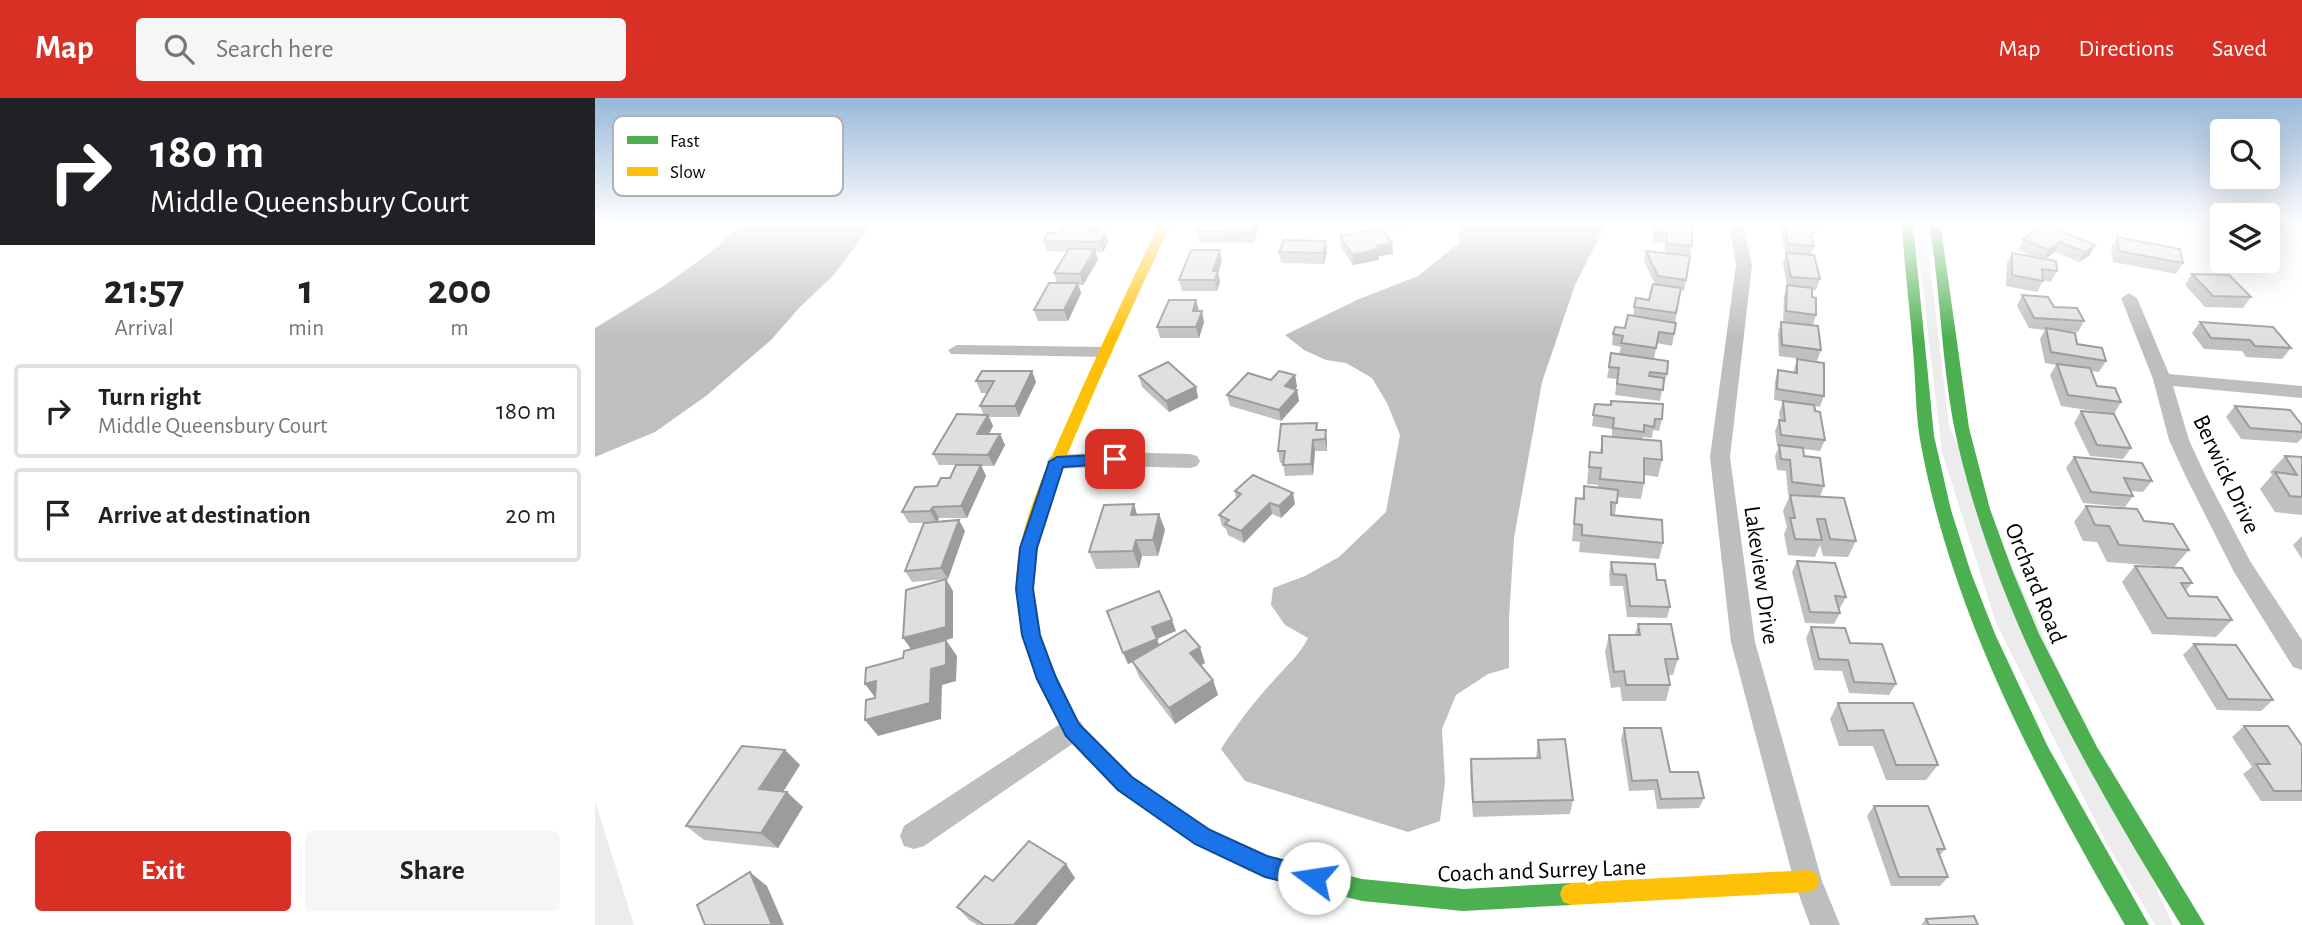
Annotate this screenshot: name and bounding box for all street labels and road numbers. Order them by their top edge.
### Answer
street label: Berwick Drive [2188,411,2264,537]
street label: Lakeview Drive [1739,504,1783,646]
street label: Orchard Road [2000,520,2070,647]
street label: Coach and Surrey Lane [1437,855,1647,887]

